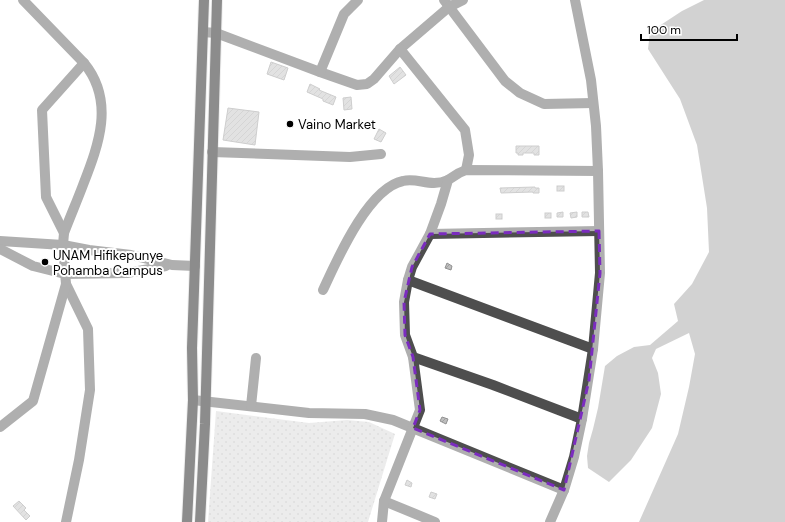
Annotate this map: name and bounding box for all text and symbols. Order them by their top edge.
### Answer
scale bar [641,16,737,42]
text: 100 m [647,22,681,38]
place label: Vaino Market [298,116,376,133]
marker: Vaino Market [285,119,295,129]
place label: UNAM Hifikepunye Pohamba Campus [53,247,163,279]
marker: UNAM Hifikepunye Pohamba Campus [40,257,50,267]

